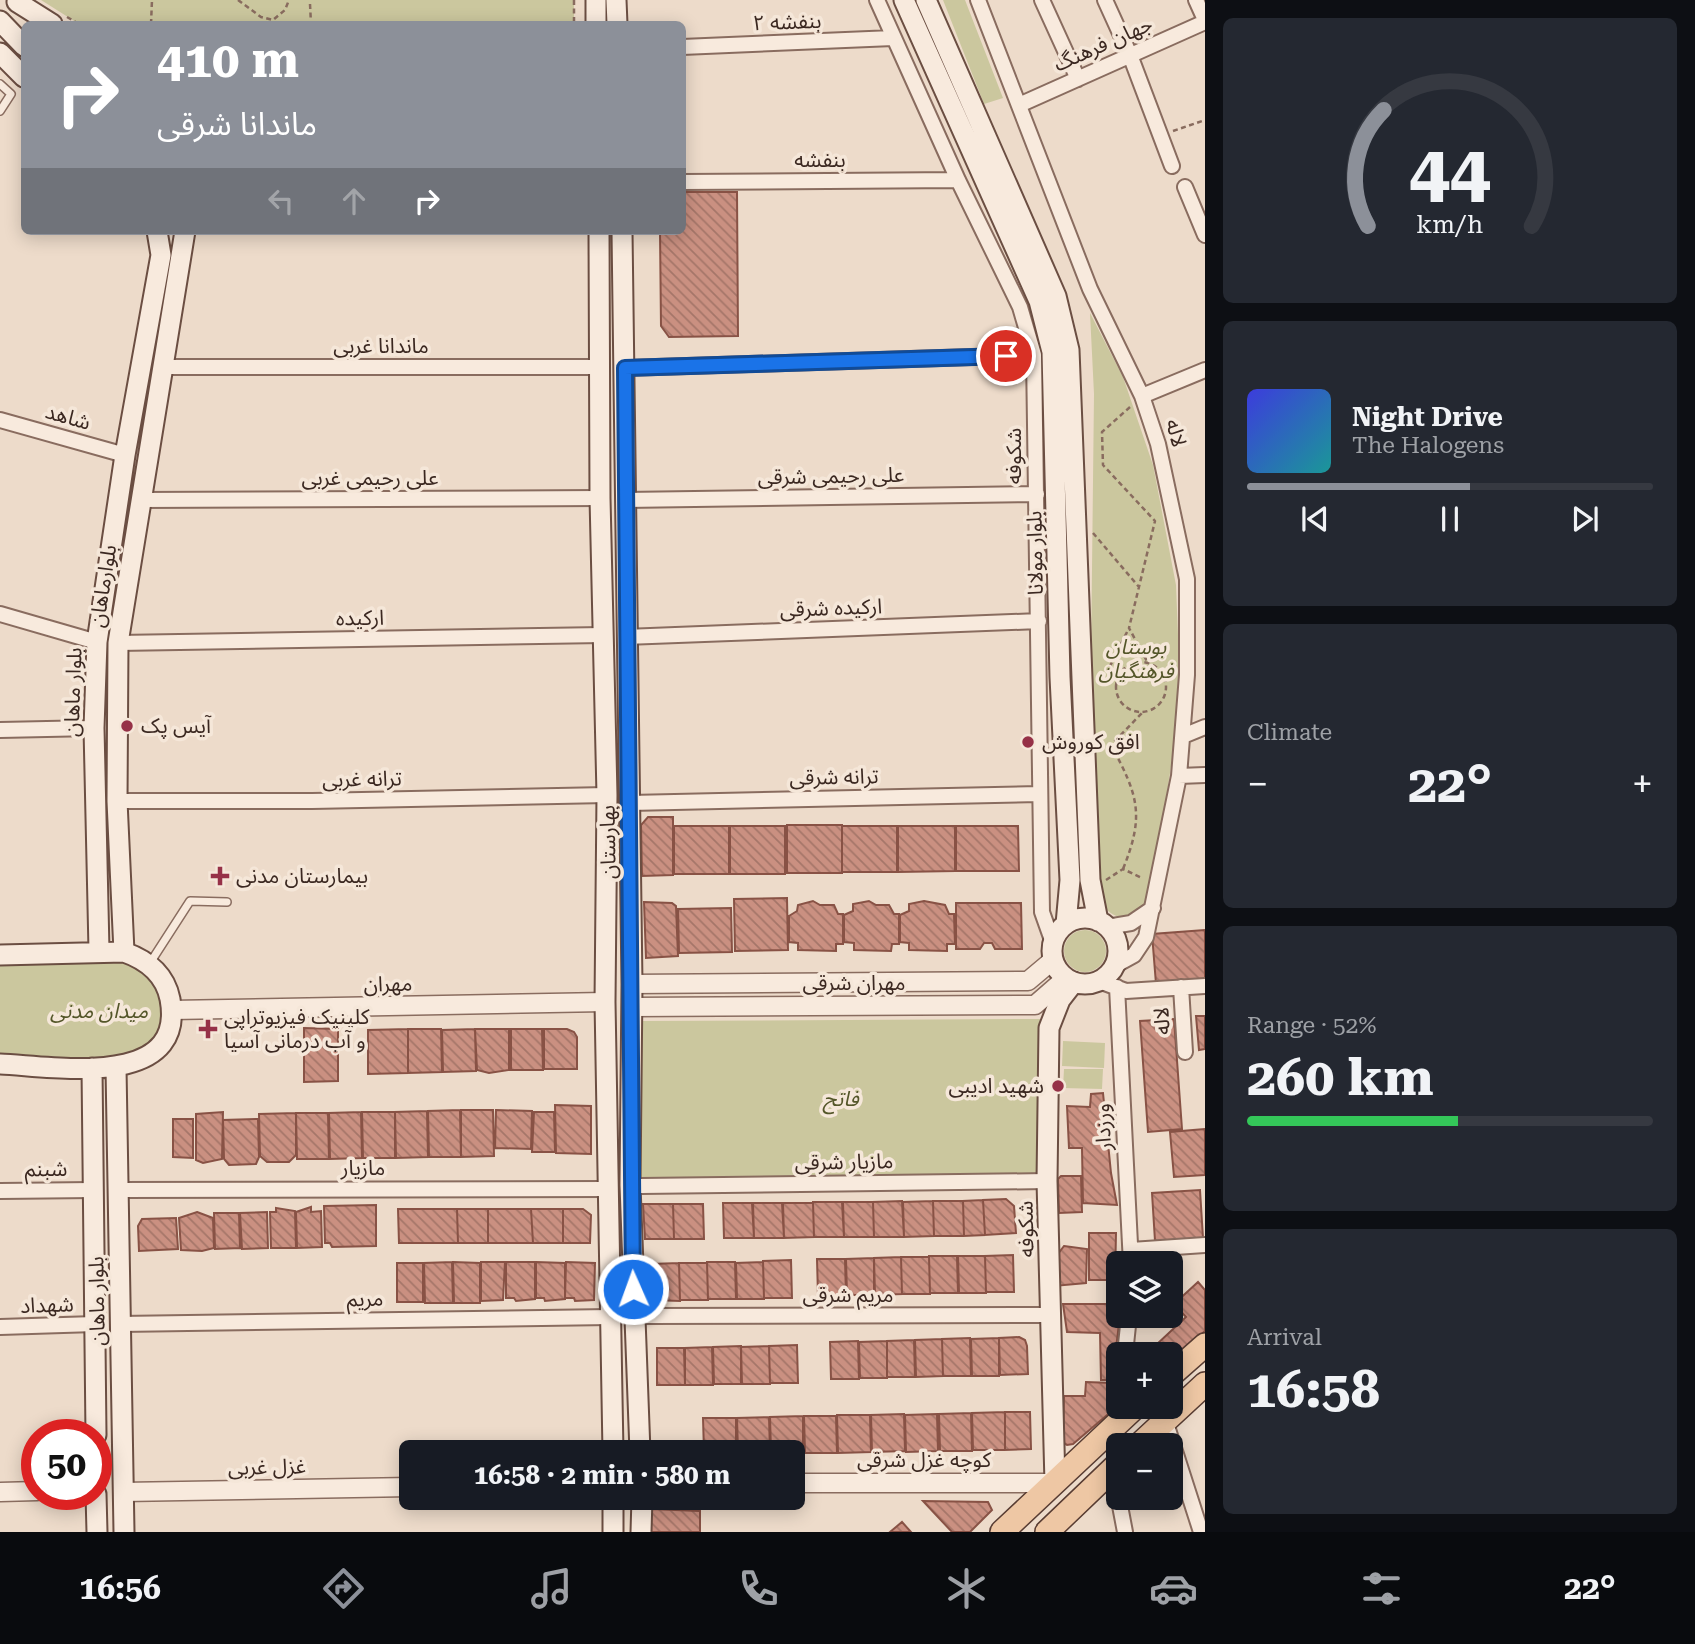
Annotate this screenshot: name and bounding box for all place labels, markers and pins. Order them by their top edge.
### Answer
pin [976,326,1036,386]
place label: آیس پک [141,714,212,739]
marker: آیس پک [119,718,135,734]
place label: افق کوروش [1042,730,1140,755]
marker: افق کوروش [1020,734,1036,750]
place label: بیمارستان مدنی [236,864,368,888]
marker: بیمارستان مدنی [210,866,230,886]
place label: کلینیک فیزیوتراپی و آب درمانی آسیا [224,1005,370,1053]
marker: کلینیک فیزیوتراپی و آب درمانی آسیا [198,1019,218,1039]
place label: شهید ادیبی [949,1074,1044,1098]
marker: شهید ادیبی [1050,1078,1066,1094]

